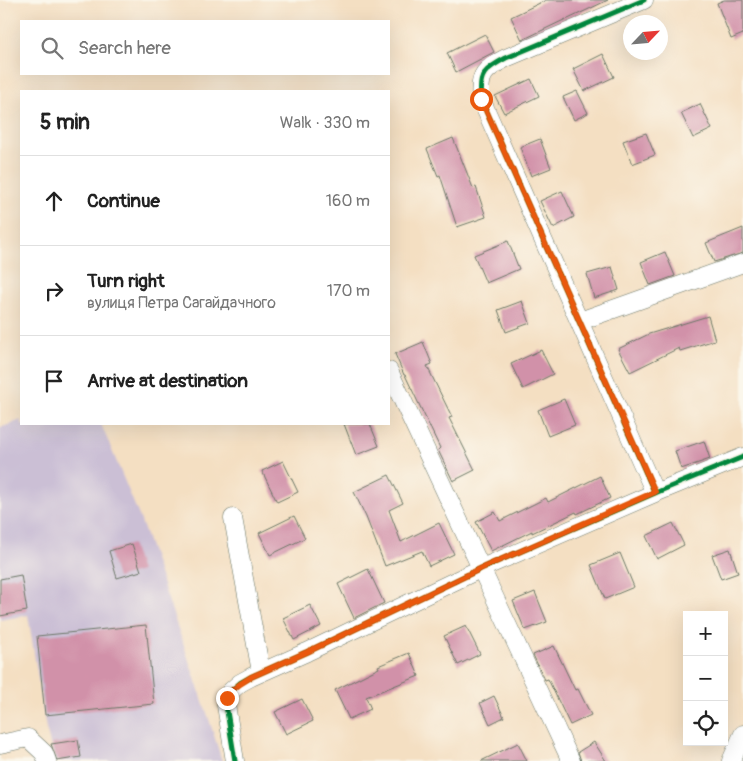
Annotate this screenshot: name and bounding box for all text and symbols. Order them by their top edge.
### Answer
north arrow [623,15,668,60]
search box [20,20,390,75]
icon: search [38,34,66,62]
text: Search here [78,36,171,60]
route start [470,88,493,111]
text: 5 min [40,109,90,136]
text: Walk · 330 m [280,113,370,133]
icon: ahead [40,187,68,215]
text: Continue [87,189,160,213]
text: 160 m [326,191,370,211]
text: Turn right [87,269,165,293]
icon: right [40,277,68,305]
text: 170 m [327,281,370,301]
text: вулиця Петра Сагайдачного [87,293,276,313]
icon: arrive [40,367,68,395]
text: Arrive at destination [87,369,248,393]
map controls [683,611,728,746]
button: + [683,611,728,656]
button: − [683,656,728,701]
route end [216,687,239,710]
button: locate [683,701,728,746]

